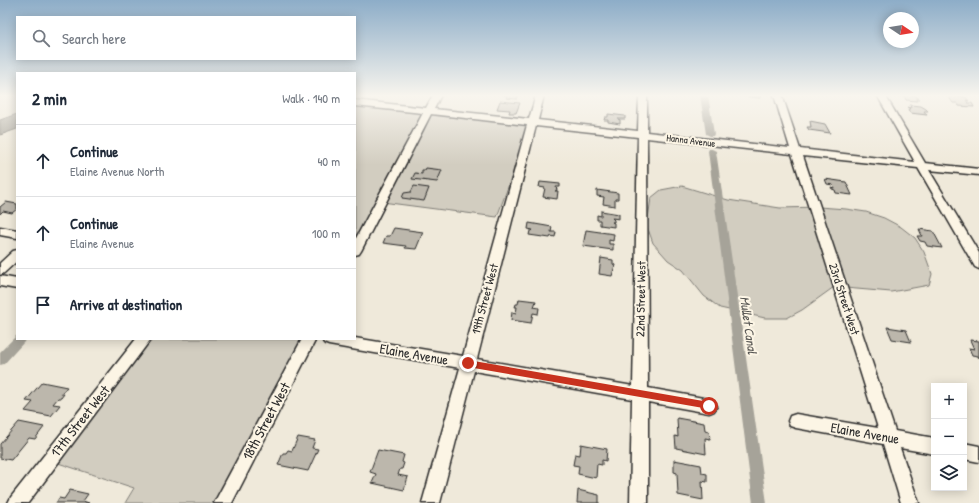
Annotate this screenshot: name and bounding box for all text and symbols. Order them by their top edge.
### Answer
north arrow [883,12,919,48]
search box [16,16,356,60]
icon: search [30,27,52,49]
text: Search here [62,28,126,49]
text: 2 min [32,87,67,110]
text: Walk · 140 m [282,89,340,107]
street label: Hanna Avenue [666,131,716,150]
text: Continue [70,141,118,162]
icon: ahead [32,150,54,172]
text: 40 m [317,152,340,170]
text: Elaine Avenue North [70,162,164,180]
text: Continue [70,213,118,234]
icon: ahead [32,222,54,244]
text: 100 m [312,224,340,242]
text: Elaine Avenue [70,234,134,252]
street label: 22nd Street West [631,260,650,337]
street label: 19th Street West [467,261,502,336]
street label: 23rd Street West [825,261,864,338]
icon: arrive [32,294,54,316]
text: Arrive at destination [70,294,182,315]
water label: Mullet Canal [736,295,762,355]
street label: Elaine Avenue [378,338,450,369]
route end [459,354,477,372]
street label: 18th Street West [237,379,294,463]
street label: 17th Street West [46,381,114,460]
map controls [931,383,967,491]
button: + [931,383,967,419]
route start [700,397,718,415]
street label: Elaine Avenue [829,417,901,448]
button: − [931,419,967,455]
button: layers [931,455,967,491]

